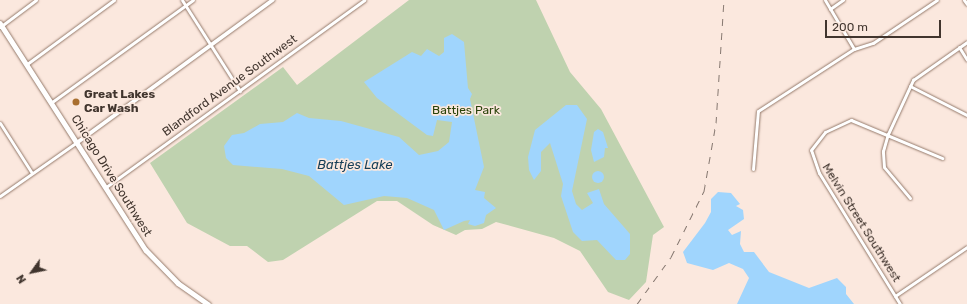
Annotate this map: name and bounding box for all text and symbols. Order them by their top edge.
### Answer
scale bar [827,12,943,38]
text: 200 m [832,20,868,34]
street label: Blandford Avenue Southwest [160,32,300,140]
place label: Great Lakes Car Wash [84,88,155,116]
marker: Great Lakes Car Wash [71,97,81,107]
park label: Battjes Park [432,104,500,118]
street label: Chicago Drive Southwest [68,113,154,239]
water label: Battjes Lake [317,157,393,173]
street label: Melvin Street Southwest [819,161,903,285]
north arrow [12,252,52,292]
text: N [14,272,29,286]

